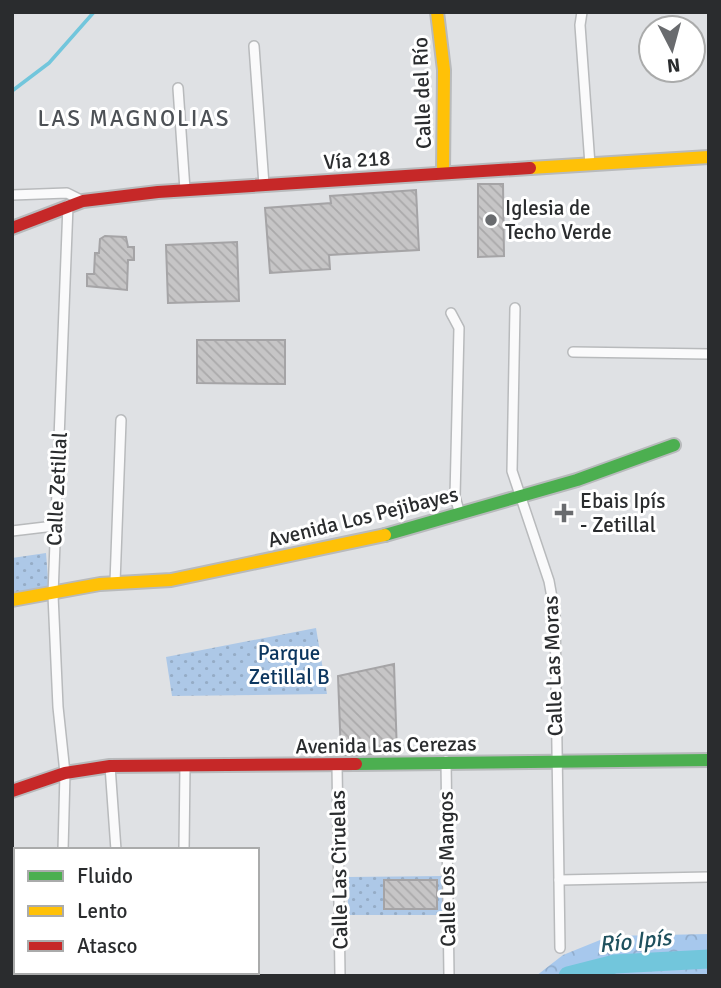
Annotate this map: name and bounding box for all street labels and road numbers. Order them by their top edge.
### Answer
street label: Calle del Río [407,37,437,149]
street label: Vía 218 [323,145,391,175]
street label: Calle Zetillal [41,431,73,547]
street label: Avenida Los Pejibayes [265,481,461,553]
street label: Calle Las Moras [538,595,568,737]
street label: Avenida Las Cerezas [295,730,477,760]
street label: Calle Las Ciruelas [325,790,353,950]
street label: Calle Los Mangos [433,791,461,947]

